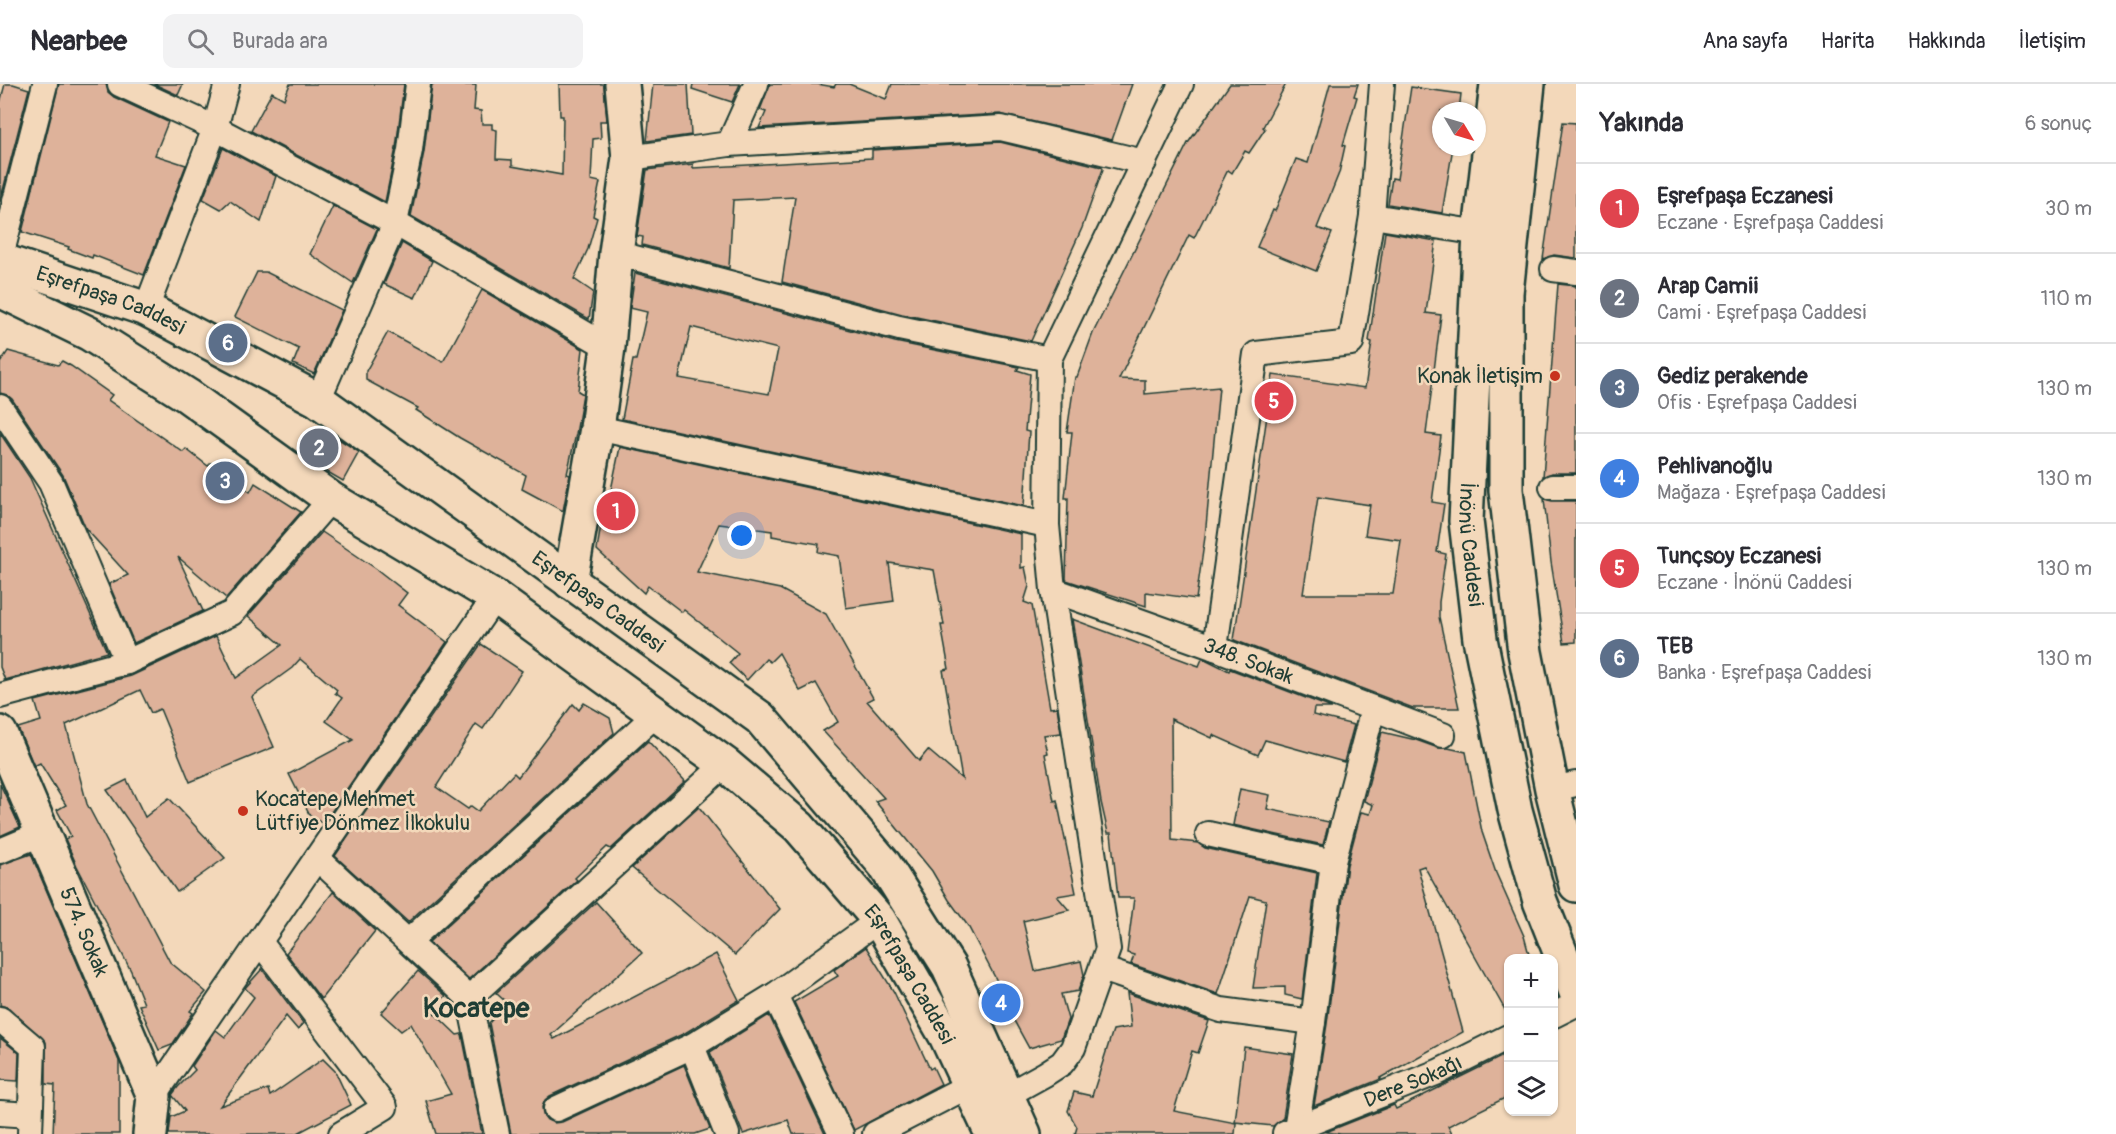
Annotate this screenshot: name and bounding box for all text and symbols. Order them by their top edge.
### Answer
search box [163,14,583,68]
text: Nearbee [30,24,127,59]
icon: search [184,25,217,58]
text: Burada ara [232,27,328,55]
text: Ana sayfa [1702,28,1788,55]
text: Harita [1821,28,1874,55]
text: Hakkında [1907,28,1986,55]
text: İletişim [2019,28,2086,55]
north arrow [1432,102,1486,156]
text: Yakında [1600,107,1684,139]
text: 6 sonuç [2025,111,2092,136]
text: Eşrefpaşa Eczanesi [1657,182,1833,210]
text: 1 [1616,196,1623,221]
text: 30 m [2045,196,2092,221]
text: Eczane · Eşrefpaşa Caddesi [1657,210,1883,235]
street label: Eşrefpaşa Caddesi [33,260,190,342]
text: Arap Camii [1657,272,1758,300]
text: 2 [1614,286,1625,311]
text: 110 m [2041,286,2092,311]
text: Cami · Eşrefpaşa Caddesi [1657,300,1866,325]
pin: 6 [208,320,248,366]
text: Gediz perakende [1657,362,1808,390]
place label: Konak İletişim [1417,363,1543,390]
marker: Konak İletişim [1548,369,1562,383]
text: 3 [1614,376,1625,401]
text: 130 m [2037,376,2092,401]
pin: 5 [1254,378,1294,424]
text: Ofis · Eşrefpaşa Caddesi [1657,390,1857,415]
pin: 2 [300,426,338,470]
text: Pehlivanoğlu [1657,452,1773,480]
pin: 3 [206,458,244,504]
text: 4 [1614,466,1625,491]
text: 130 m [2037,466,2092,491]
text: Mağaza · Eşrefpaşa Caddesi [1657,480,1886,505]
street label: İnönü Caddesi [1452,482,1489,608]
pin: 1 [596,488,636,534]
your location [727,521,756,550]
text: Tunçsoy Eczanesi [1657,542,1821,570]
street label: Eşrefpaşa Caddesi [526,545,670,659]
text: 5 [1614,556,1625,581]
text: 130 m [2037,556,2092,581]
text: Eczane · İnönü Caddesi [1657,570,1852,595]
street label: 348. Sokak [1200,632,1298,691]
text: TEB [1657,632,1693,660]
text: 6 [1614,646,1625,671]
text: 130 m [2037,646,2092,671]
text: Banka · Eşrefpaşa Caddesi [1657,660,1871,685]
place label: Kocatepe Mehmet Lütfiye Dönmez İlkokulu [255,786,470,837]
marker: Kocatepe Mehmet Lütfiye Dönmez İlkokulu [236,804,250,818]
street label: 574. Sokak [53,883,115,981]
street label: Eşrefpaşa Caddesi [858,899,961,1049]
map controls [1504,954,1558,1116]
button: + [1504,954,1558,1008]
pin: 4 [982,980,1020,1026]
district label: Kocatepe [423,992,530,1025]
button: − [1504,1008,1558,1062]
street label: Dere Sokağı [1360,1049,1467,1114]
button: layers [1504,1062,1558,1116]

